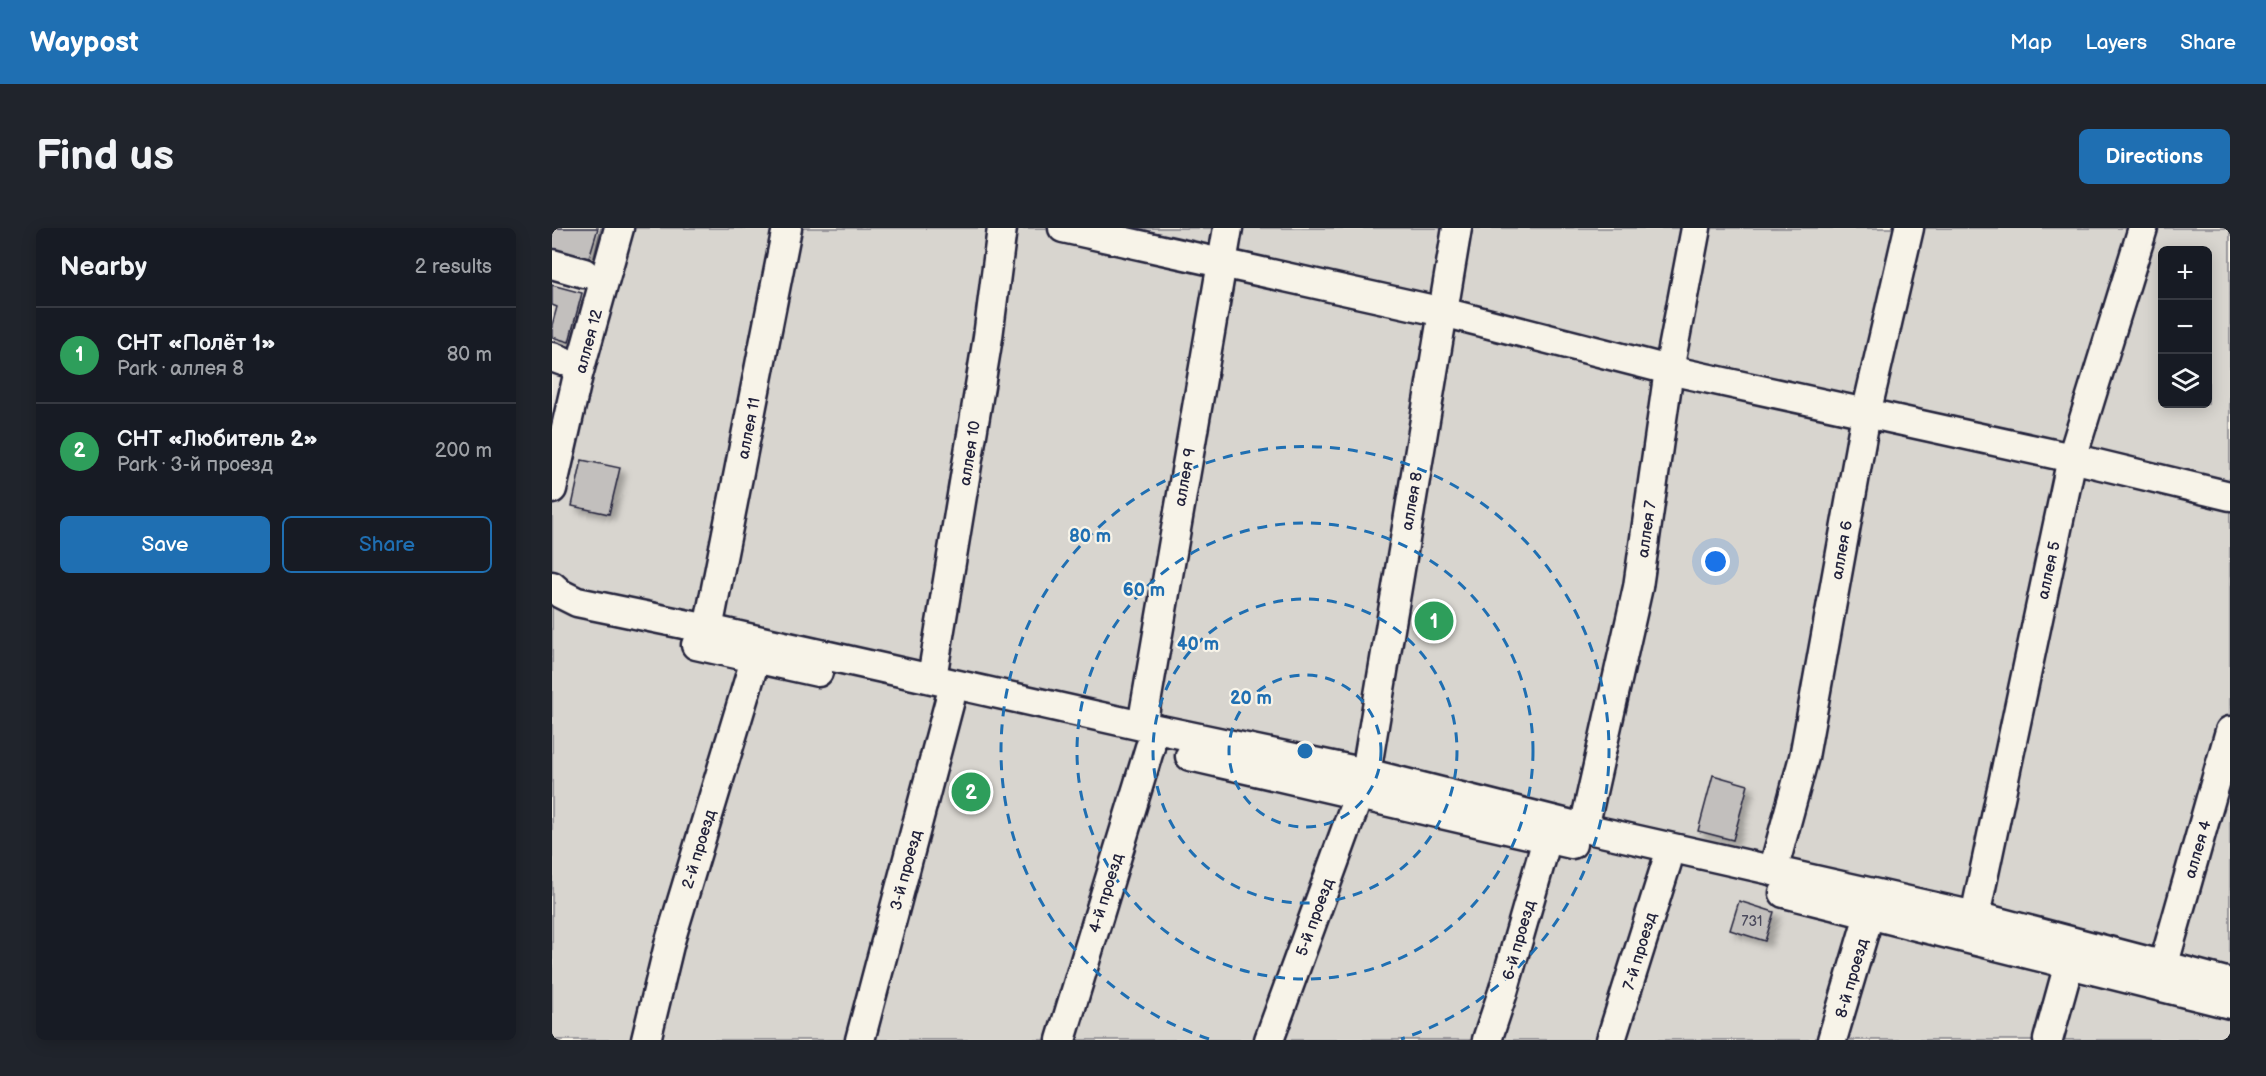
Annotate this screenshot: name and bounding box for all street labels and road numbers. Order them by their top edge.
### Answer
street label: аллея 12 [572,307,607,375]
street label: аллея 11 [734,396,765,461]
street label: аллея 10 [956,419,985,487]
street label: аллея 9 [1171,447,1200,508]
street label: аллея 8 [1398,471,1427,532]
street label: аллея 7 [1634,499,1661,559]
street label: аллея 6 [1828,519,1857,581]
street label: аллея 5 [2034,540,2065,601]
street label: 2-й проезд [678,807,721,891]
street label: аллея 4 [2181,818,2216,881]
street label: 3-й проезд [887,828,926,913]
street label: 4-й проезд [1085,851,1128,935]
street label: 5-й проезд [1293,876,1338,959]
street label: 6-й проезд [1499,898,1540,982]
street label: 7-й проезд [1620,910,1661,993]
street label: 8-й проезд [1832,936,1873,1020]

